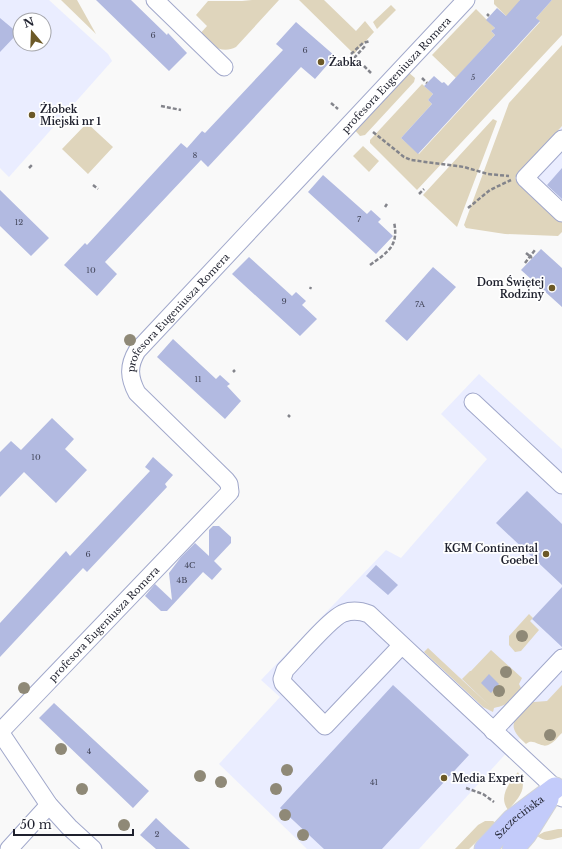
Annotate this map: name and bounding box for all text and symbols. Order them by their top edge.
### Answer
north arrow [12,12,52,52]
text: N [22,14,37,31]
street label: profesora Eugeniusza Romera [339,14,454,136]
house number: 6 [150,30,156,40]
house number: 6 [302,45,308,55]
place label: Żabka [329,54,362,69]
marker: Żabka [316,57,326,67]
house number: 5 [471,72,476,82]
place label: Żłobek Miejski nr 1 [40,101,102,128]
marker: Żłobek Miejski nr 1 [27,110,37,120]
house number: 8 [193,150,198,160]
house number: 7 [357,214,362,224]
house number: 12 [15,217,23,227]
street label: profesora Eugeniusza Romera [124,250,233,373]
house number: 10 [86,265,96,275]
place label: Dom Świętej Rodziny [477,275,545,301]
marker: Dom Świętej Rodziny [547,283,557,293]
house number: 9 [281,296,287,306]
house number: 7A [415,299,426,309]
house number: 11 [194,374,202,384]
house number: 10 [31,452,41,462]
place label: KGM Continental Goebel [444,542,538,567]
house number: 6 [85,549,91,559]
marker: KGM Continental Goebel [541,549,551,559]
house number: 4C [184,560,196,570]
street label: profesora Eugeniusza Romera [46,564,162,684]
house number: 4B [177,575,187,585]
house number: 4 [87,746,92,756]
place label: Media Expert [452,772,524,785]
marker: Media Expert [439,773,449,783]
house number: 41 [370,777,379,787]
street label: Szczecińska [492,792,547,842]
scale bar [14,811,133,837]
text: 50 m [20,817,52,832]
house number: 2 [155,829,160,839]

